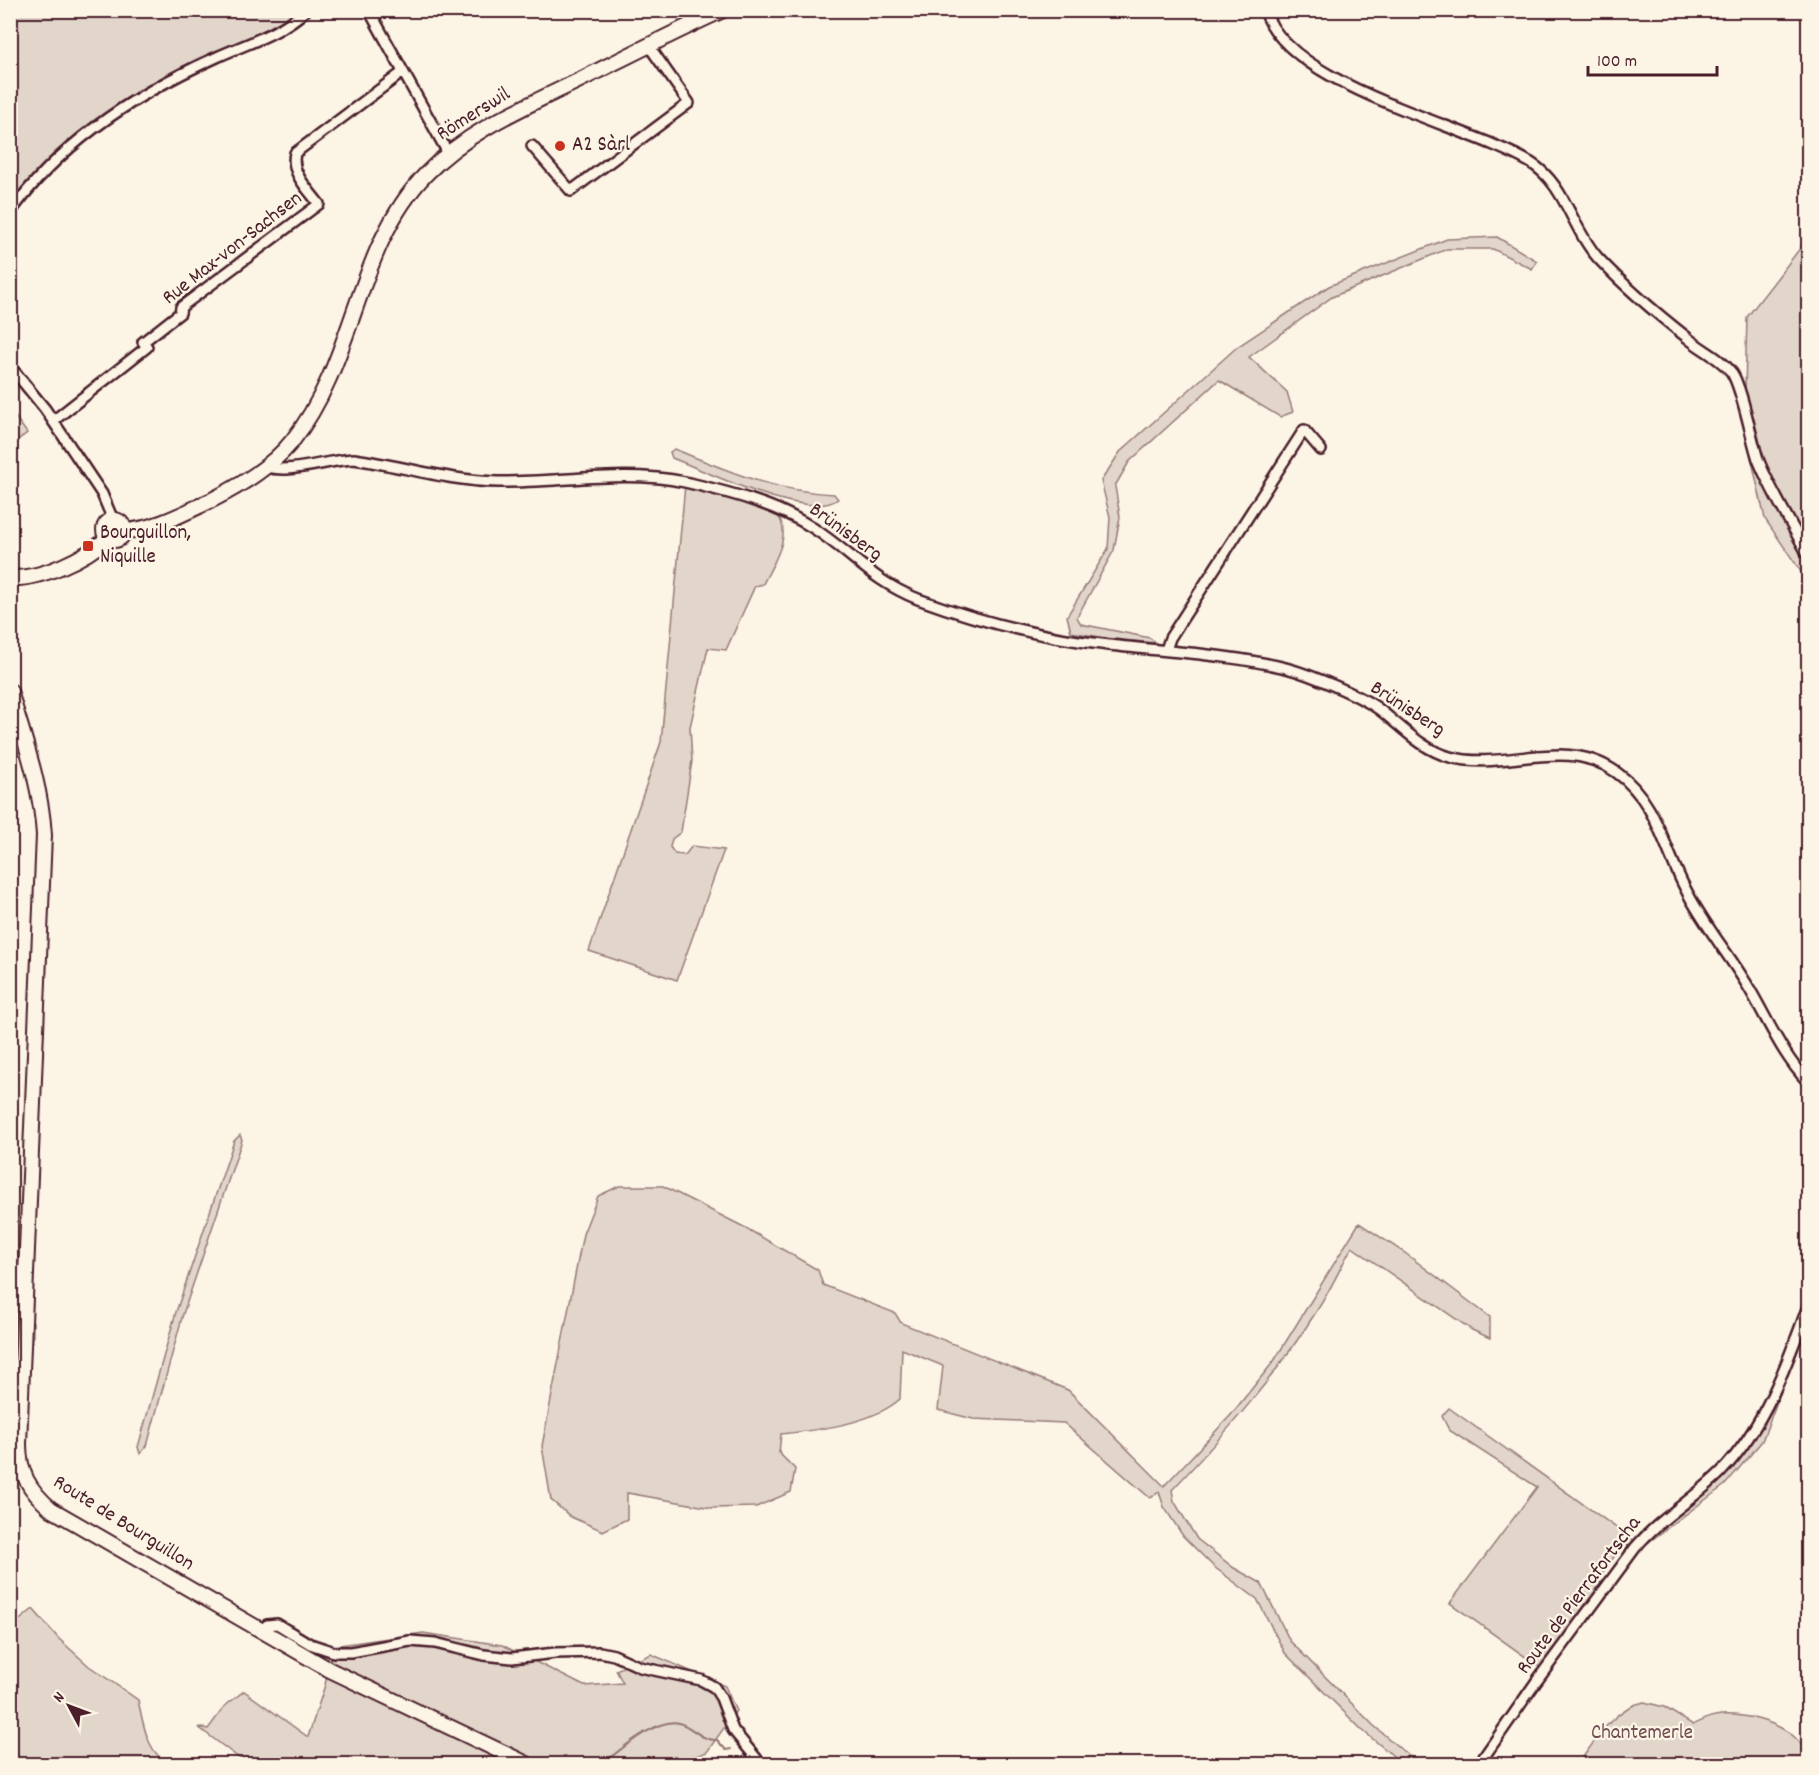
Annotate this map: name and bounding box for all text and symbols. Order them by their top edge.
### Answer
scale bar [1588,39,1717,77]
text: 100 m [1597,50,1637,75]
street label: Römerswil [431,80,517,150]
place label: A2 Sàrl [572,131,630,161]
marker: A2 Sàrl [553,139,567,153]
street label: Rue Max-von-Sachsen [157,185,309,313]
street label: Brünisberg [802,496,888,570]
place label: Bourguillon, Niquille [100,519,191,573]
marker: Bourguillon, Niquille [81,539,95,553]
street label: Brünisberg [1363,674,1451,746]
street label: Route de Bourguillon [47,1468,199,1580]
street label: Route de Pierrafortscha [1510,1510,1650,1681]
north arrow [39,1676,99,1736]
text: N [48,1687,71,1708]
park label: Chantemerle [1591,1719,1693,1749]

